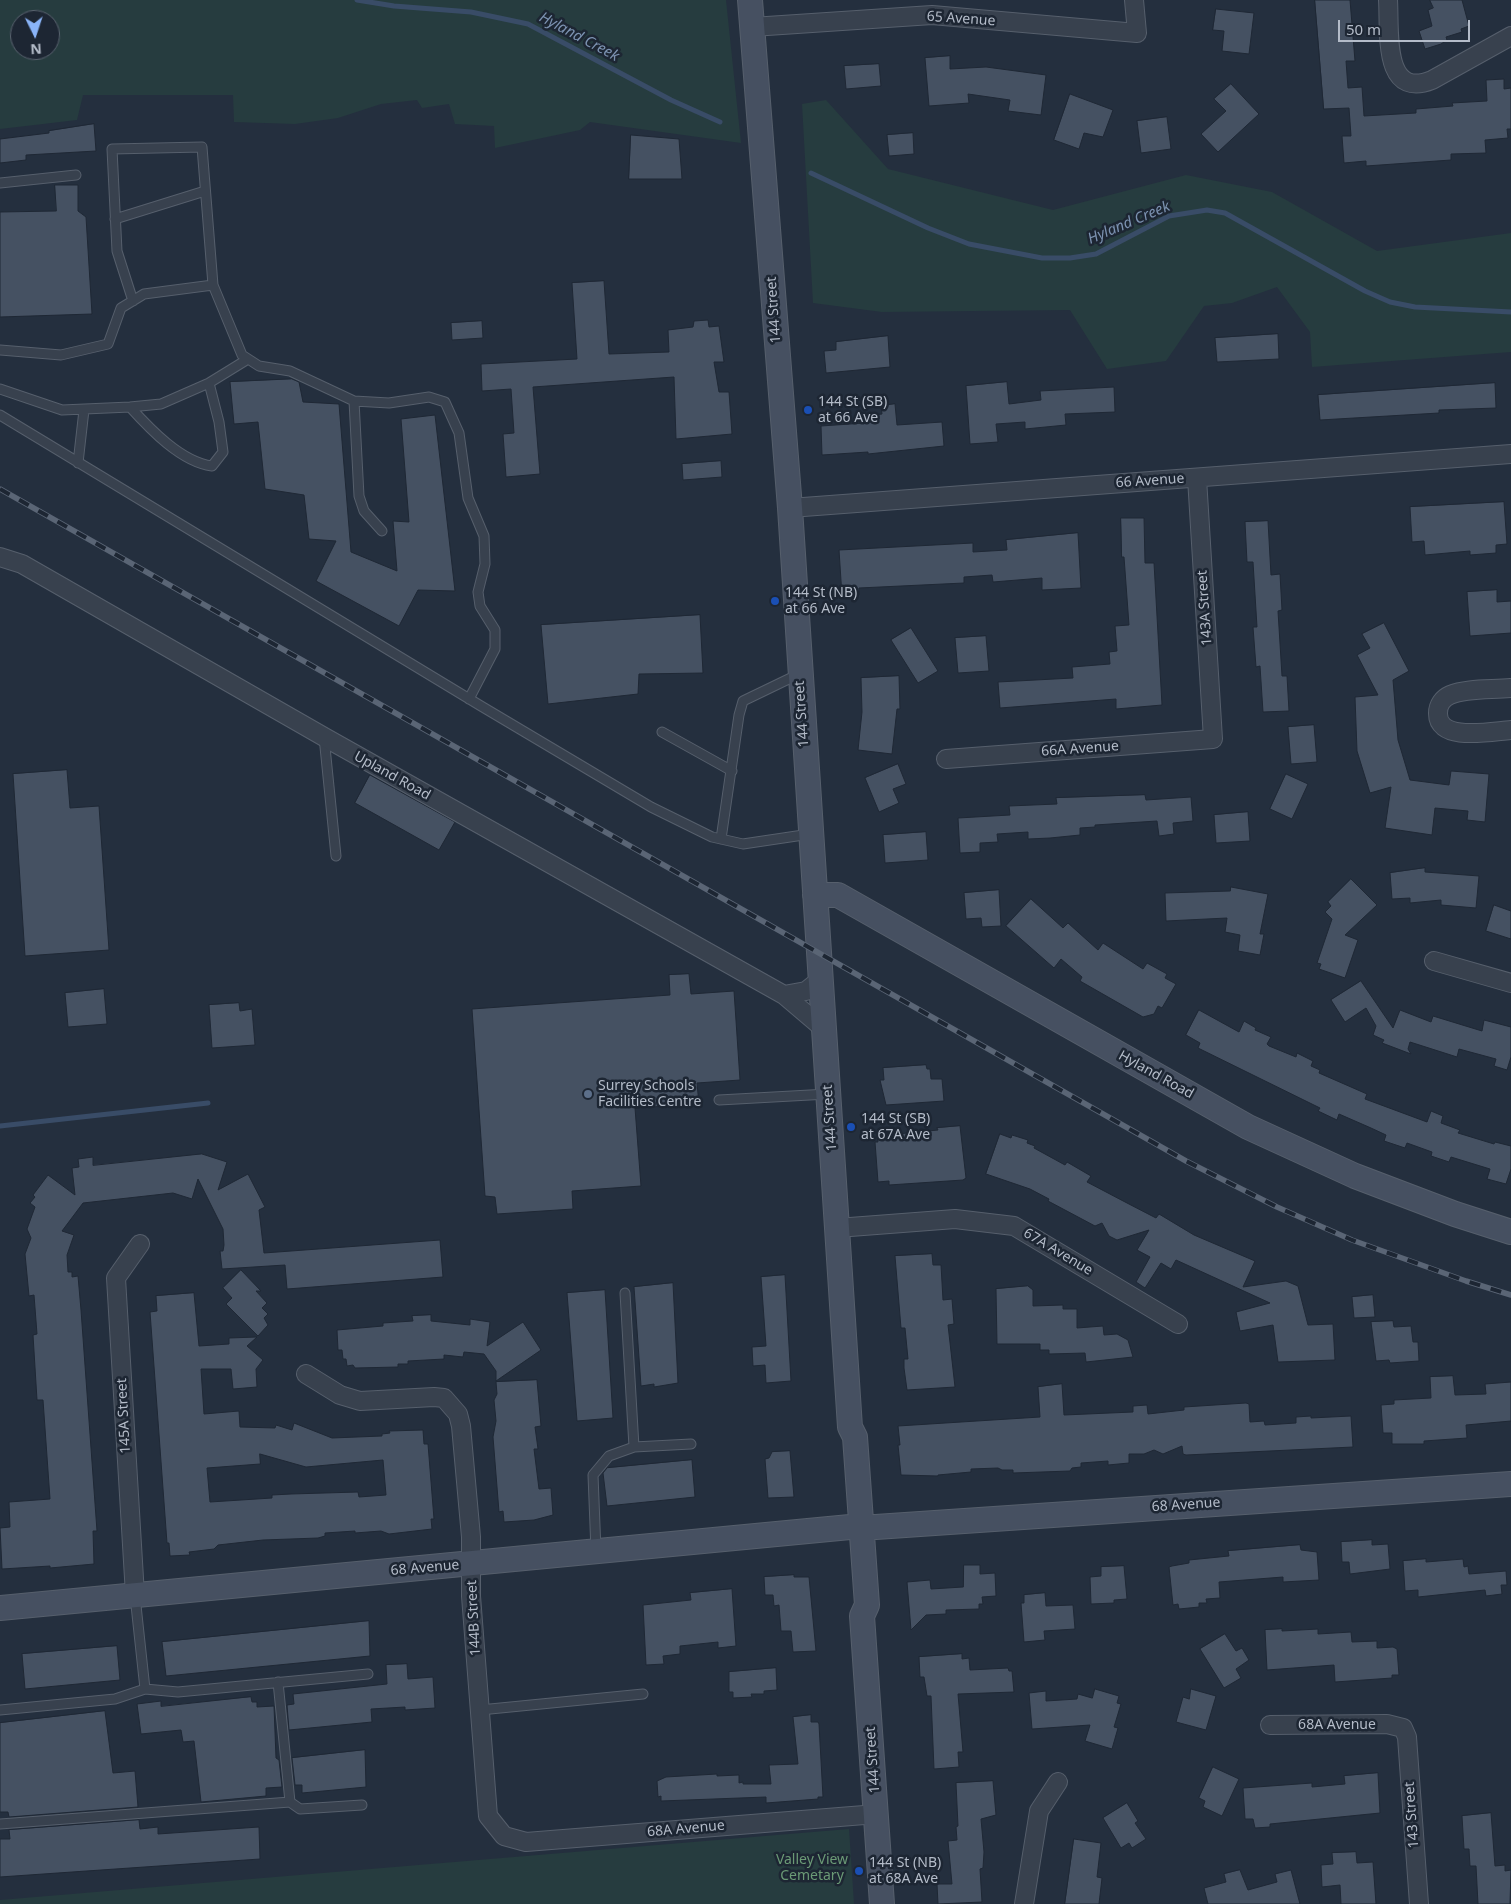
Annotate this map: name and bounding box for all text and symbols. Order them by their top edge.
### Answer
water label: Hyland Creek [536,8,622,66]
street label: 65 Avenue [926,8,996,30]
north arrow [10,10,60,60]
scale bar [1341,10,1474,42]
text: 50 m [1346,19,1381,39]
text: N [30,40,42,59]
water label: Hyland Creek [1085,198,1173,248]
street label: 144 Street [763,276,785,344]
place label: 144 St (SB) at 66 Ave [818,394,887,427]
marker: 144 St (SB) at 66 Ave [802,404,814,416]
street label: 66 Avenue [1115,470,1185,492]
street label: 143A Street [1194,570,1216,646]
place label: 144 St (NB) at 66 Ave [785,585,857,618]
marker: 144 St (NB) at 66 Ave [769,595,781,607]
street label: 144 Street [791,680,813,748]
street label: 66A Avenue [1041,738,1119,760]
street label: Upland Road [351,748,433,804]
street label: Hyland Road [1115,1047,1197,1103]
place label: Surrey Schools Facilities Centre [598,1078,701,1110]
street label: 144 Street [819,1084,841,1152]
marker: Surrey Schools Facilities Centre [582,1088,594,1100]
place label: 144 St (SB) at 67A Ave [861,1111,930,1144]
marker: 144 St (SB) at 67A Ave [845,1121,857,1133]
street label: 67A Avenue [1020,1225,1096,1279]
street label: 145A Street [114,1378,134,1454]
street label: 68 Avenue [1151,1494,1221,1516]
street label: 68 Avenue [390,1557,460,1579]
street label: 144B Street [464,1580,484,1656]
street label: 68A Avenue [1298,1717,1376,1733]
street label: 144 Street [862,1726,884,1794]
street label: 143 Street [1401,1781,1423,1849]
street label: 68A Avenue [647,1817,725,1841]
park label: Valley View Cemetary [776,1852,848,1884]
place label: 144 St (NB) at 68A Ave [869,1855,941,1888]
marker: 144 St (NB) at 68A Ave [853,1865,865,1877]

